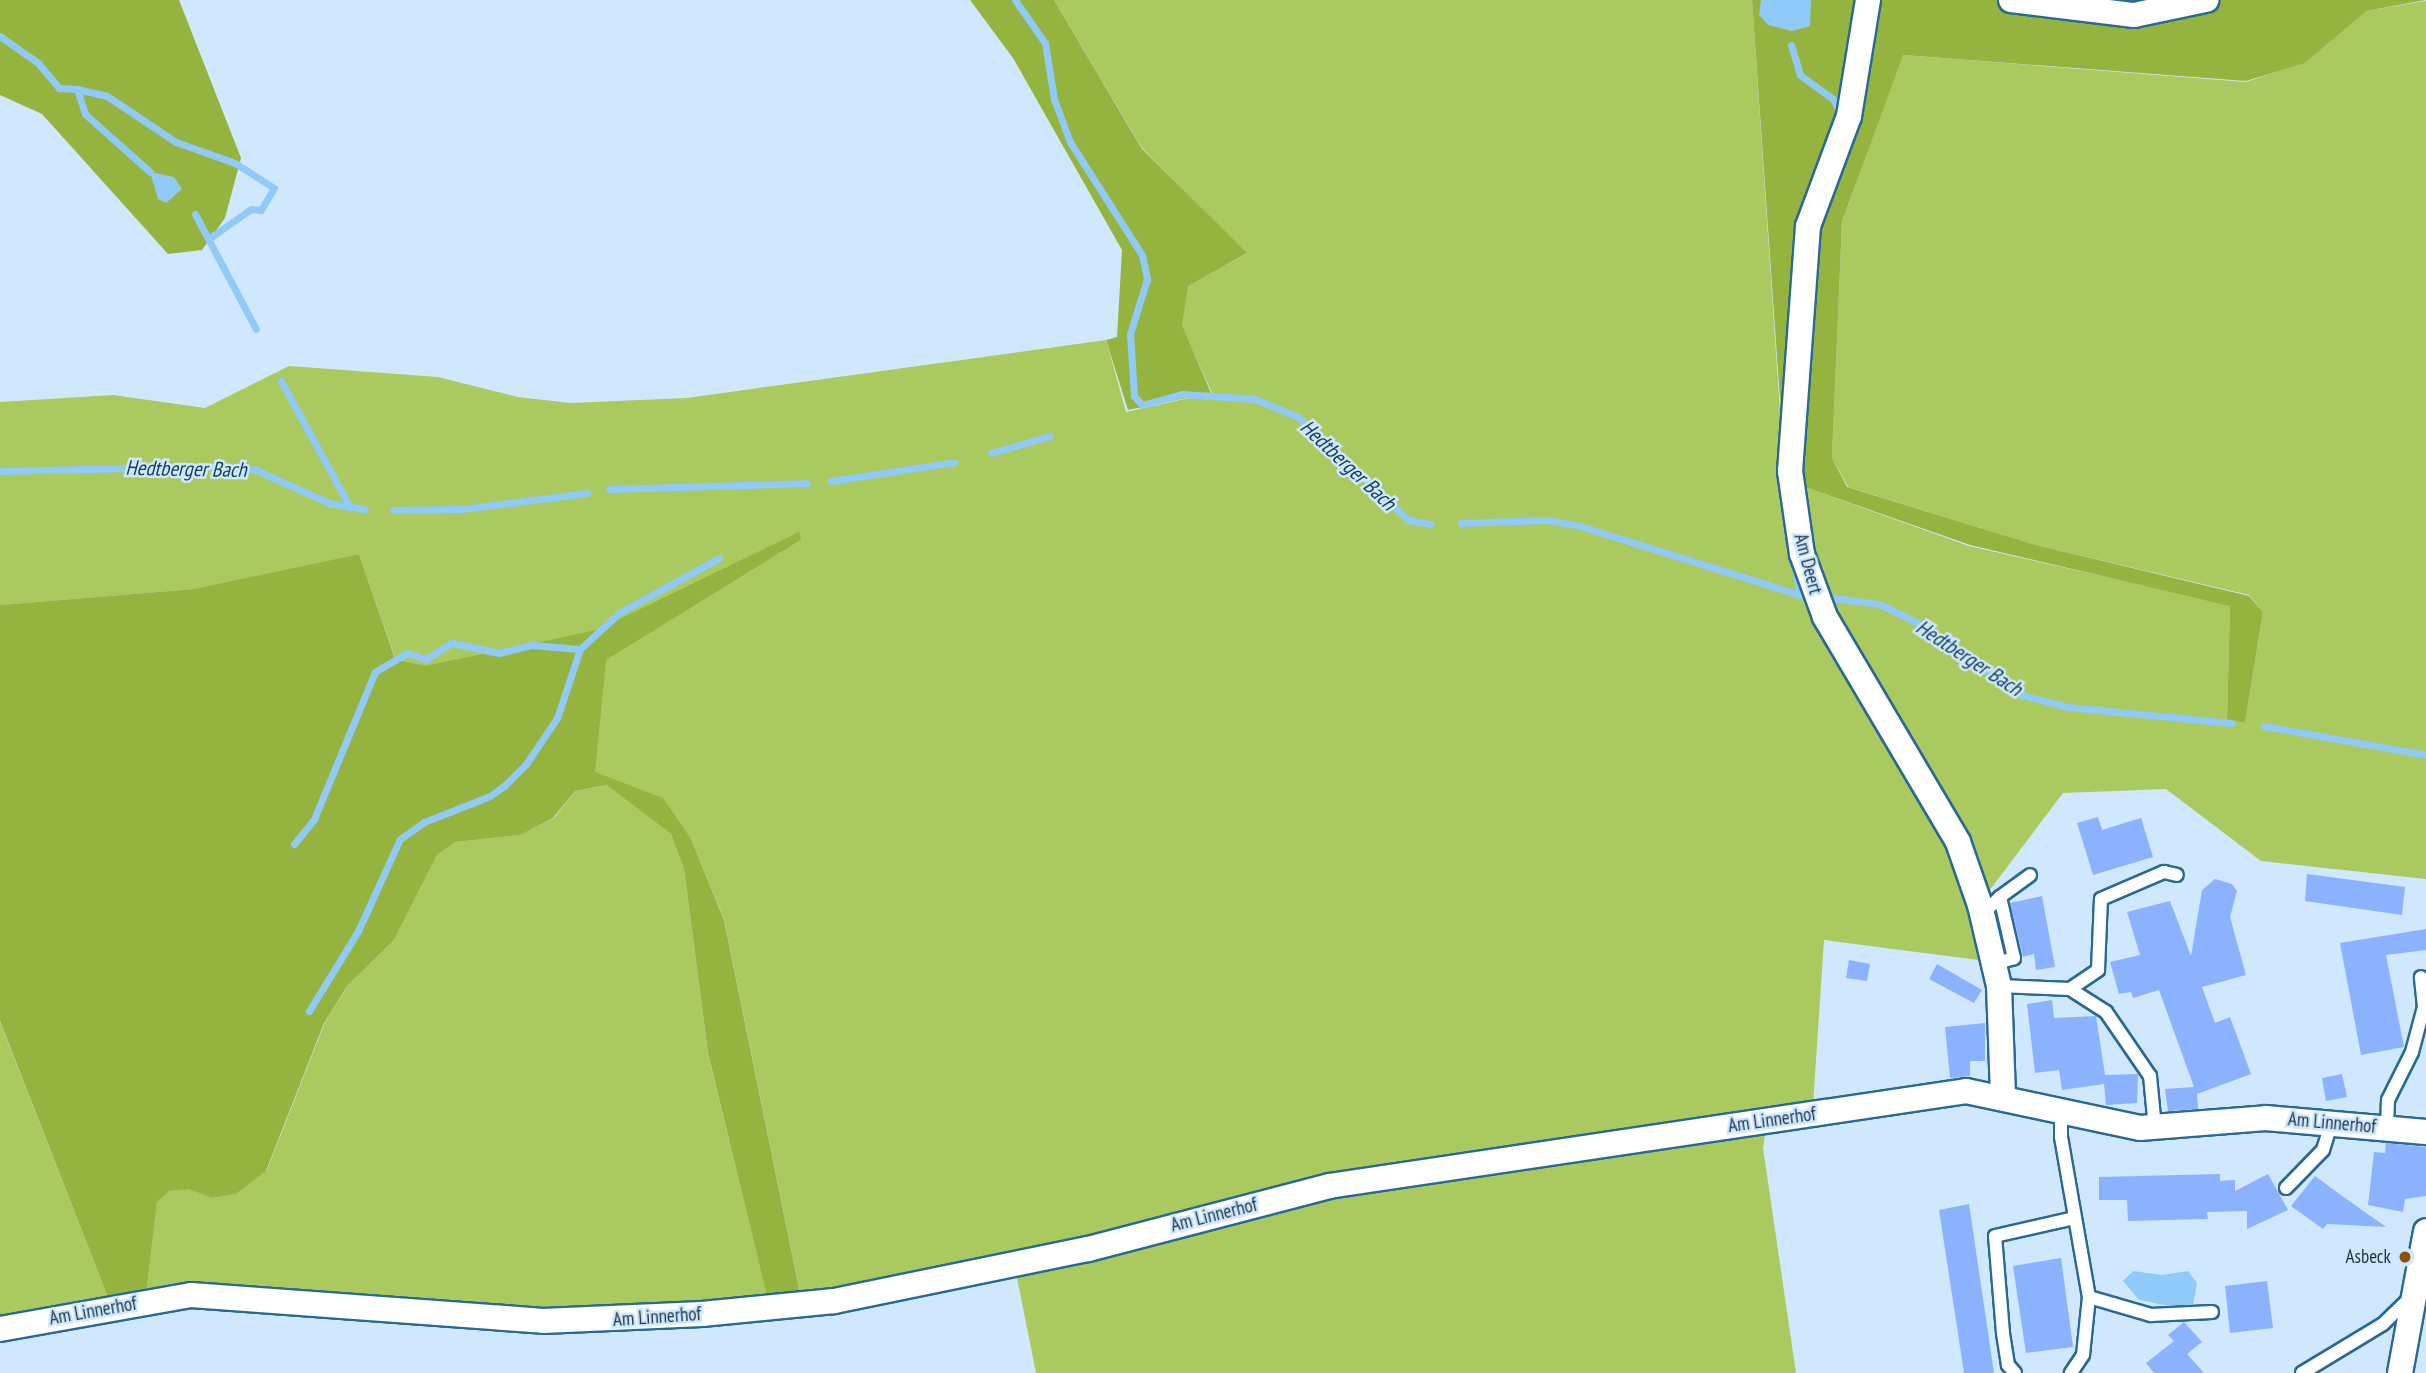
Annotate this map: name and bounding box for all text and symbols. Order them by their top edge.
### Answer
water label: Hedtberger Bach [1295,414,1401,516]
water label: Hedtberger Bach [125,455,247,483]
street label: Am Deert [1789,531,1827,597]
water label: Hedtberger Bach [1911,614,2027,702]
street label: Am Linnerhof [1727,1103,1817,1137]
street label: Am Linnerhof [2287,1108,2377,1138]
street label: Am Linnerhof [1168,1193,1260,1237]
place label: Asbeck [2346,1246,2391,1268]
marker: Asbeck [2397,1249,2413,1265]
street label: Am Linnerhof [47,1292,139,1330]
street label: Am Linnerhof [612,1303,702,1331]

